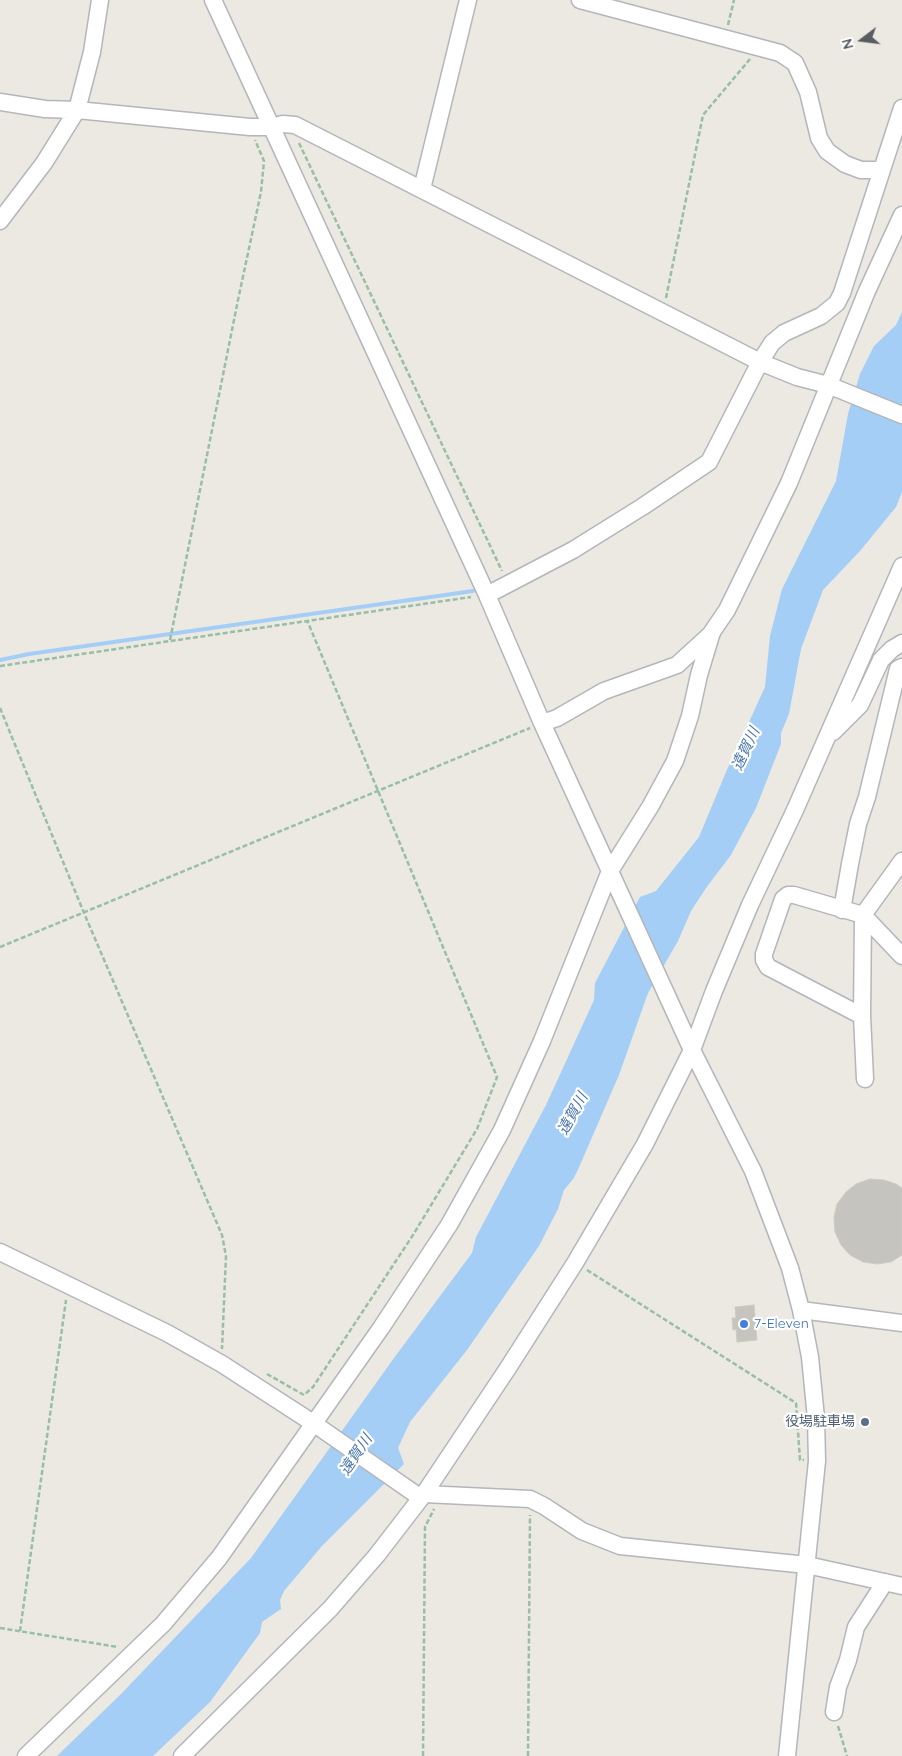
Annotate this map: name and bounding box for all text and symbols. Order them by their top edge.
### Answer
north arrow [837,15,887,65]
text: N [837,37,858,51]
water label: 遠賀川 [728,725,764,773]
water label: 遠賀川 [554,1090,592,1138]
place label: 7-Eleven [754,1316,809,1332]
marker: 7-Eleven [738,1318,750,1330]
place label: 役場駐車場 [785,1414,855,1430]
marker: 役場駐車場 [859,1416,871,1428]
water label: 遠賀川 [336,1431,376,1479]

